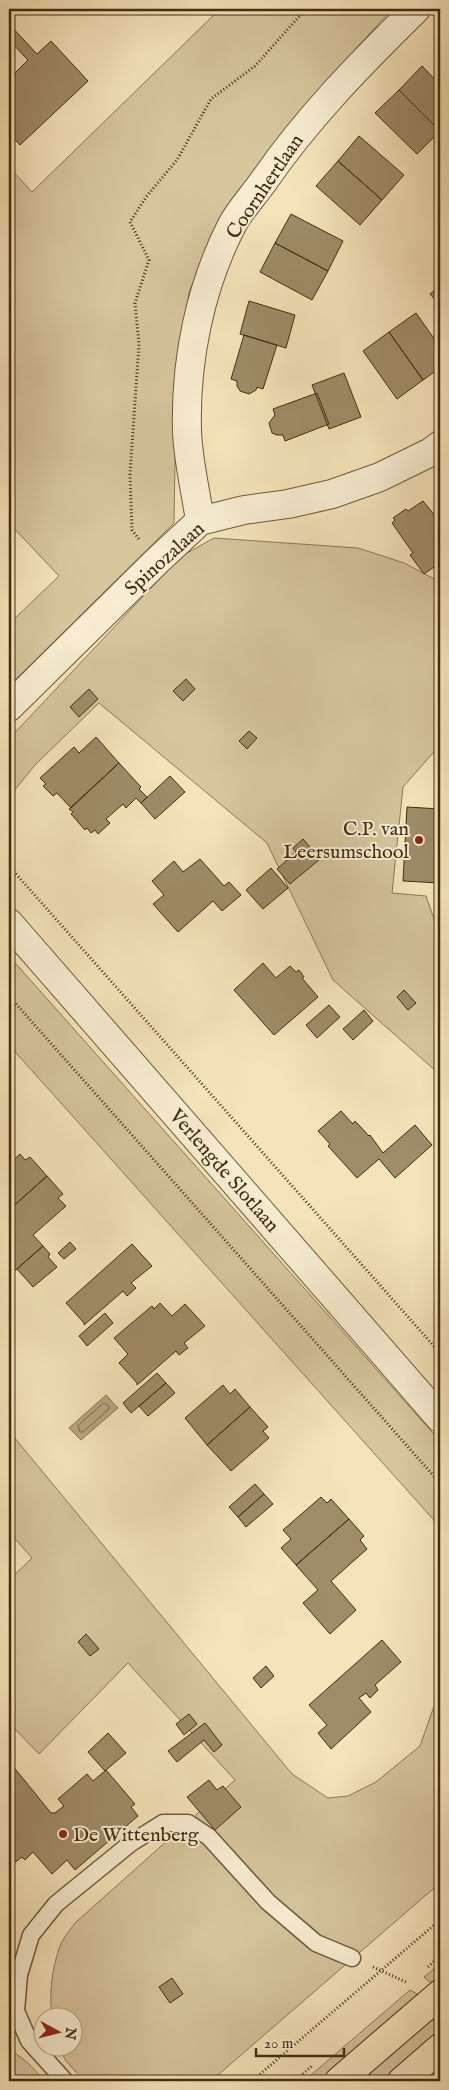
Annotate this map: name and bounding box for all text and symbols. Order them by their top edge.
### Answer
street label: Coornhertlaan [221,129,310,244]
street label: Spinozalaan [120,516,210,602]
place label: C.P. van Leersumschool [283,817,410,865]
marker: C.P. van Leersumschool [413,834,425,846]
street label: Verlengde Slotlaan [163,1103,285,1238]
place label: De Wittenberg [73,1823,200,1848]
marker: De Wittenberg [57,1828,69,1840]
north arrow [32,2008,82,2058]
text: N [60,2025,80,2041]
scale bar [256,2025,344,2057]
text: 20 m [264,2034,294,2053]

